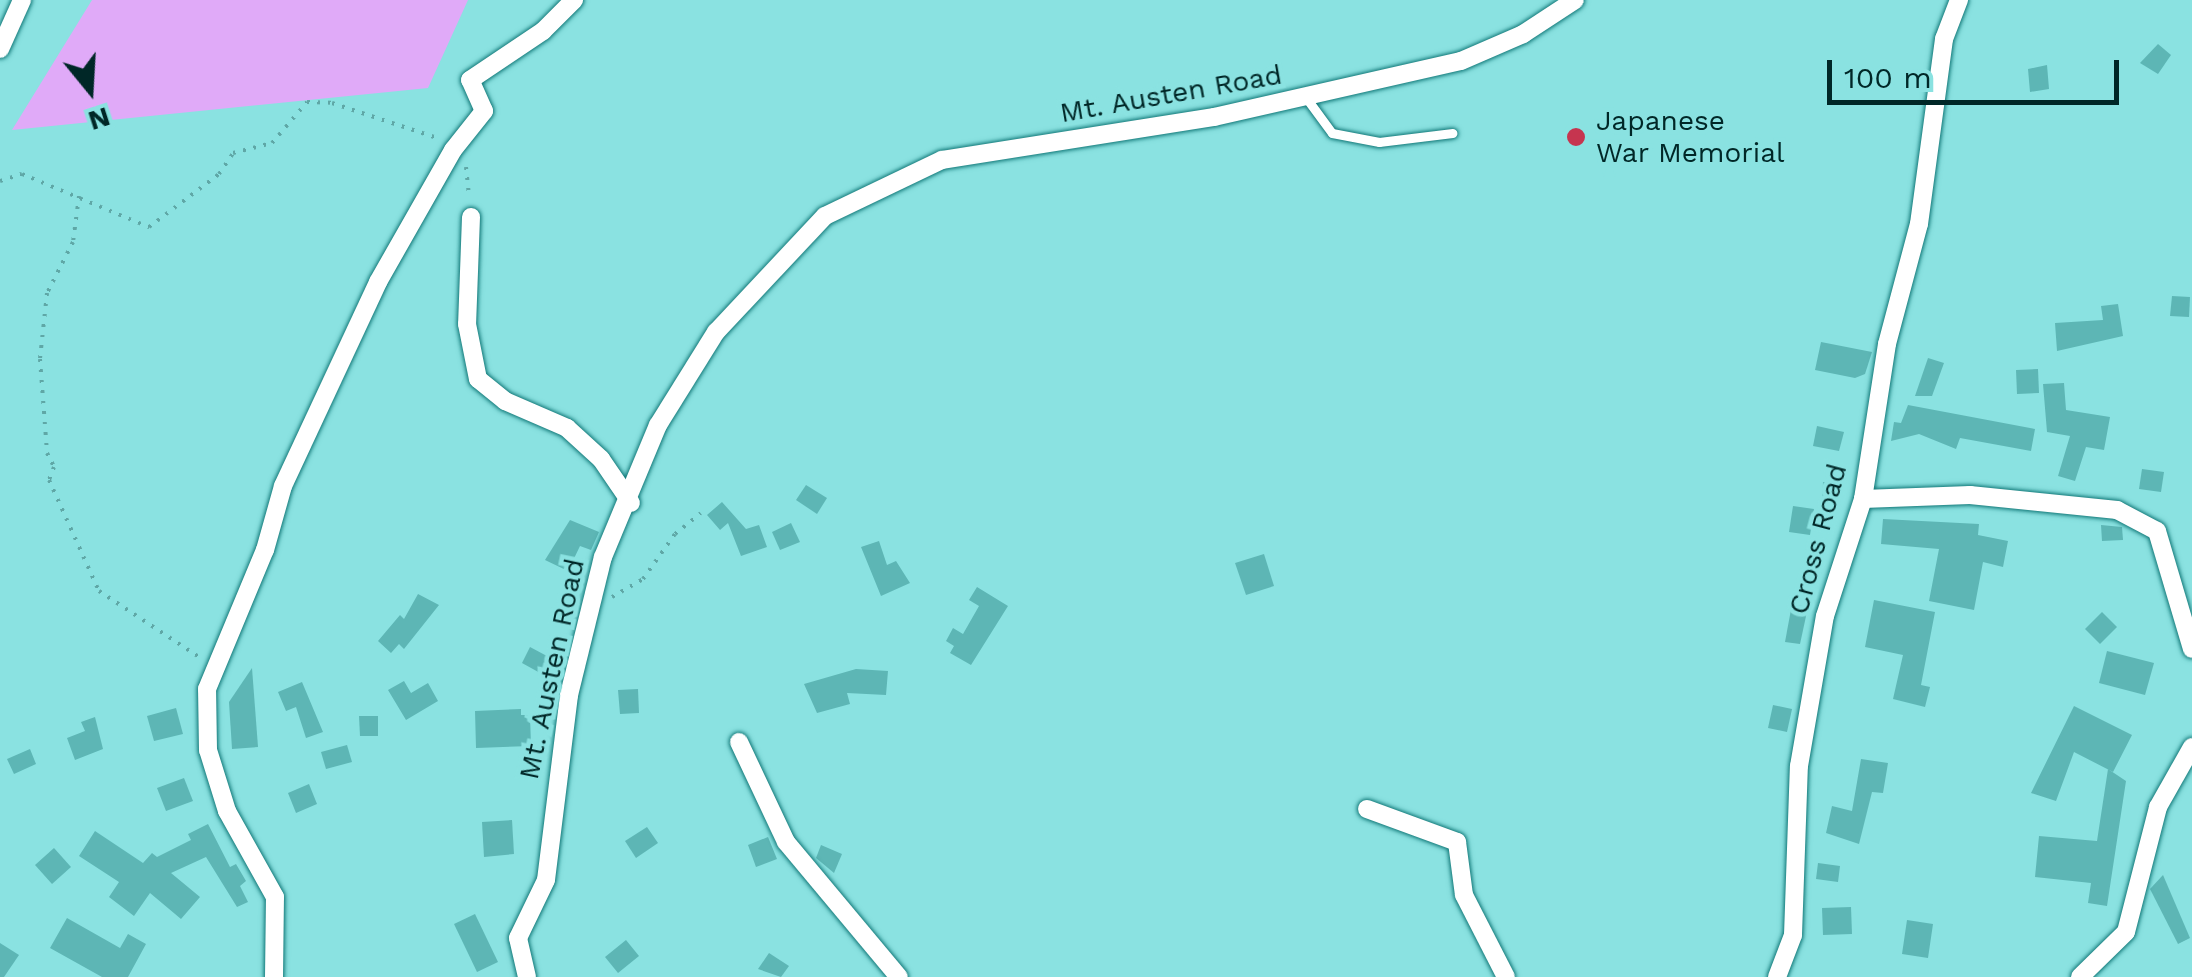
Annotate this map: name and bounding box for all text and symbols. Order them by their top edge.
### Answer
north arrow [40,40,140,140]
scale bar [1832,40,2124,102]
street label: Mt. Austen Road [1057,58,1285,130]
text: 100 m [1844,60,1932,95]
text: N [84,100,114,138]
place label: Japanese War Memorial [1596,104,1785,170]
marker: Japanese War Memorial [1565,126,1587,148]
street label: Cross Road [1782,460,1854,618]
street label: Mt. Austen Road [512,555,592,783]

